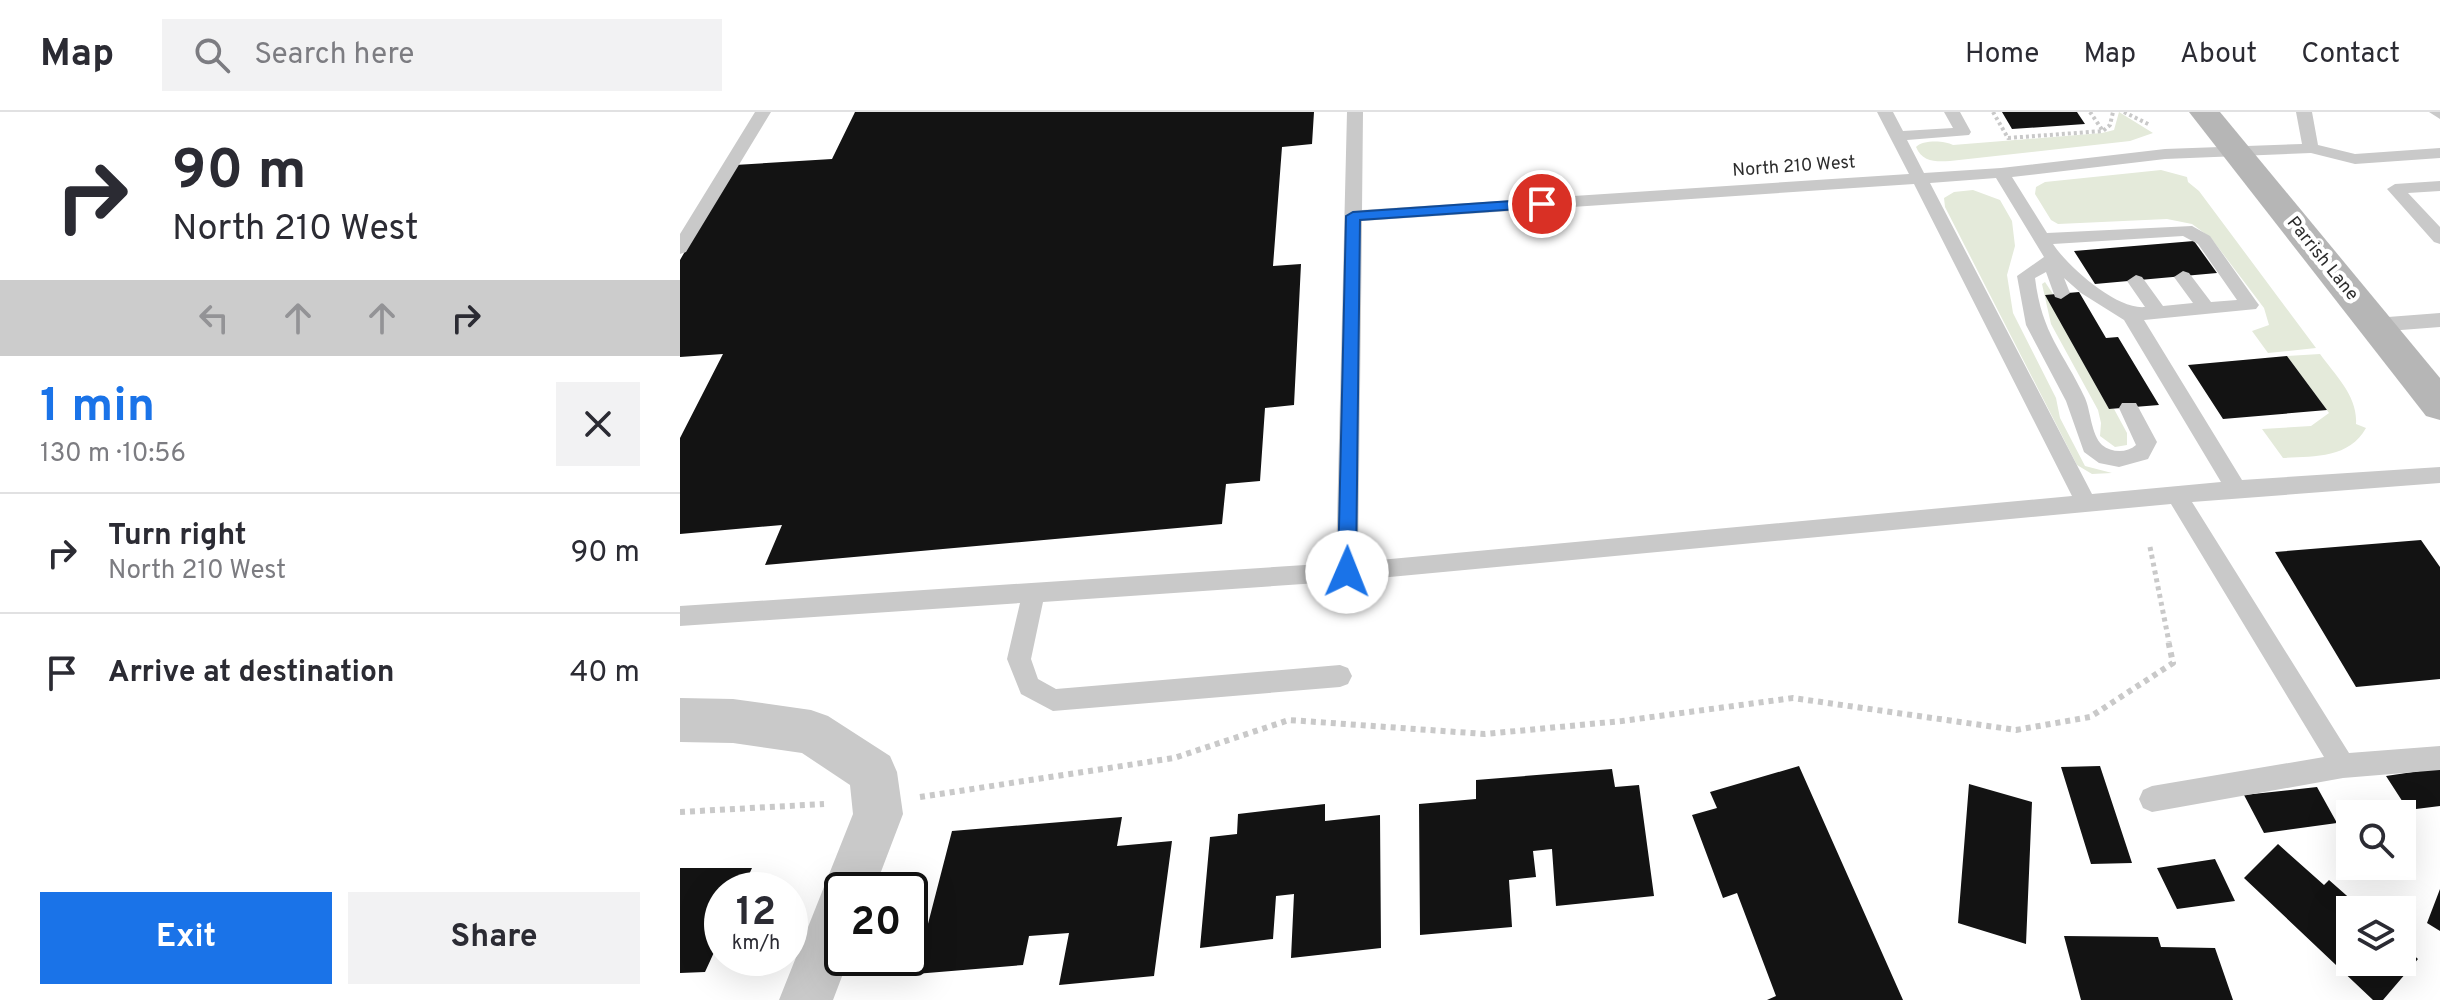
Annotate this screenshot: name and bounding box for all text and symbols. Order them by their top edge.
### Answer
search box [162,19,722,91]
text: Map [40,31,114,80]
icon: search [190,33,234,77]
text: Search here [254,37,414,74]
text: Home [1965,37,2039,73]
text: Map [2083,37,2136,73]
text: About [2180,37,2257,73]
text: Contact [2301,37,2400,73]
text: 90 m [172,138,307,208]
icon: right [40,144,144,248]
street label: North 210 West [1732,151,1856,183]
pin [1508,170,1576,238]
icon: arrive [1520,182,1564,226]
text: North 210 West [172,207,419,253]
street label: Parrish Lane [2281,212,2363,306]
icon: left [192,296,236,340]
icon: ahead [276,296,320,340]
icon: ahead [360,296,404,340]
icon: right [444,296,488,340]
text: 1 min [40,378,155,438]
button: close [556,382,640,466]
text: 130 m · 10:56 [40,438,186,471]
text: Turn right [108,518,246,555]
position arrow [1305,530,1389,614]
icon: right [40,531,84,575]
text: 90 m [571,535,640,572]
text: North 210 West [108,555,286,588]
icon: arrive [40,651,84,695]
text: Arrive at destination [108,655,394,692]
text: 40 m [570,655,640,692]
map controls [2336,800,2416,976]
button: search [2336,800,2416,880]
speed limit sign: 20 [824,872,928,976]
text: 12 [736,889,776,939]
button: Exit [40,892,332,984]
button: Share [348,892,640,984]
button: layers [2336,896,2416,976]
text: km/h [732,931,780,957]

